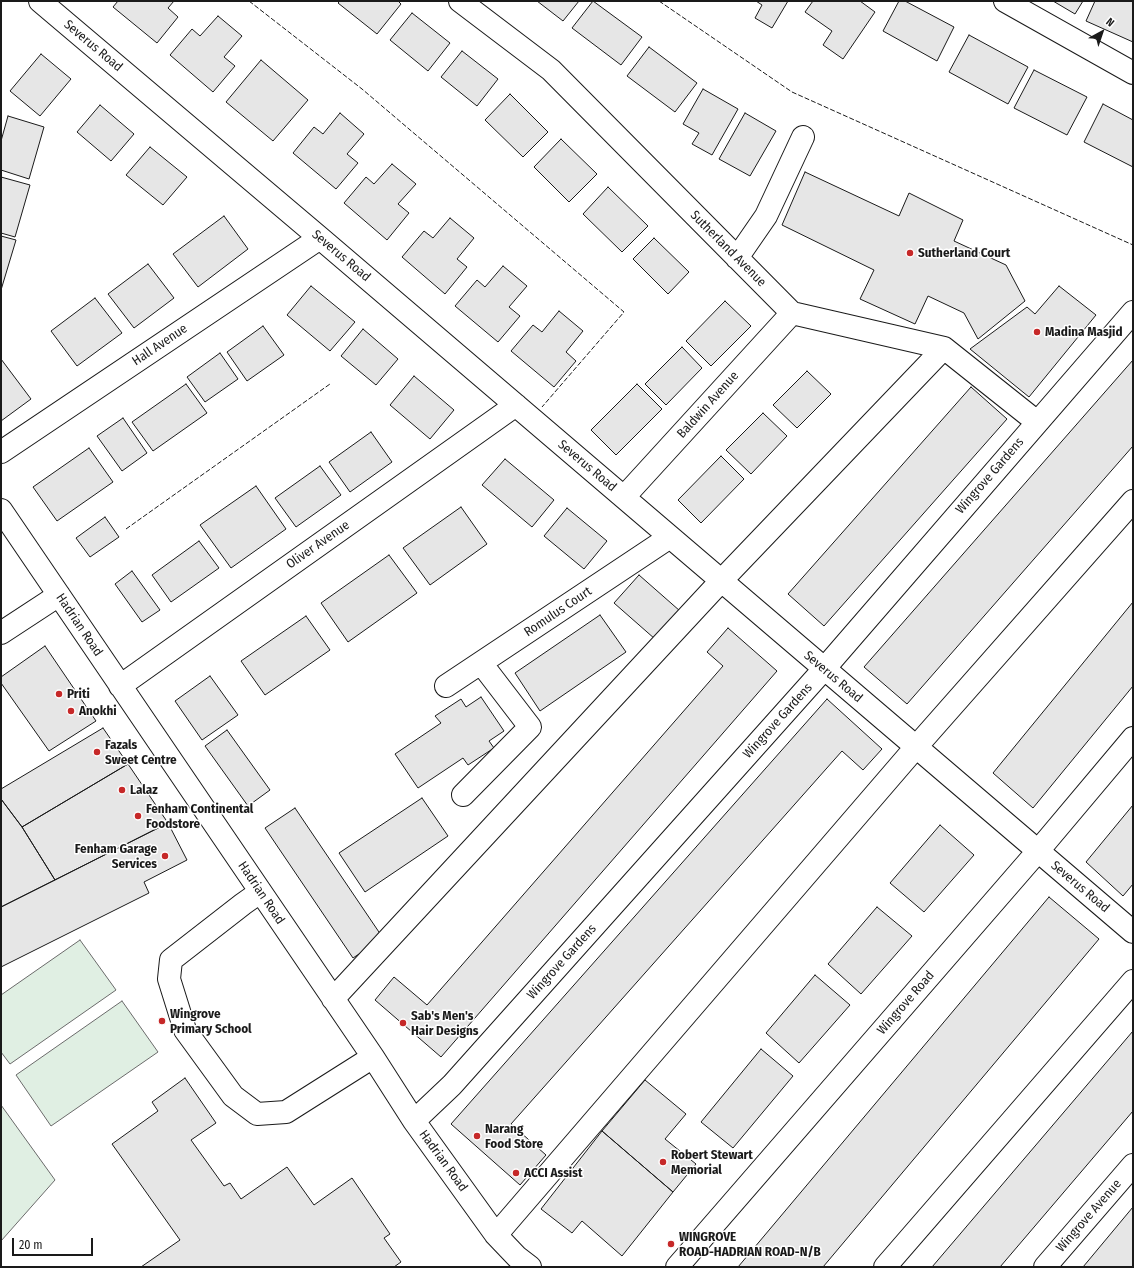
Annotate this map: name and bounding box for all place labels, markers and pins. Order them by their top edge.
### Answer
place label: Sutherland Court [918,245,1010,261]
marker: Sutherland Court [905,248,915,258]
place label: Madina Masjid [1045,324,1123,340]
marker: Madina Masjid [1032,327,1042,337]
place label: Priti [67,686,90,702]
marker: Priti [54,689,64,699]
place label: Anokhi [79,703,117,719]
marker: Anokhi [66,706,76,716]
place label: Fazals Sweet Centre [105,737,177,768]
marker: Fazals Sweet Centre [92,747,102,757]
place label: Lalaz [130,782,158,798]
marker: Lalaz [117,785,127,795]
place label: Fenham Continental Foodstore [146,801,253,832]
marker: Fenham Continental Foodstore [133,811,143,821]
place label: Fenham Garage Services [75,841,157,872]
marker: Fenham Garage Services [160,851,170,861]
place label: Wingrove Primary School [170,1006,252,1037]
place label: Sab's Men's Hair Designs [411,1008,478,1039]
marker: Wingrove Primary School [157,1016,167,1026]
marker: Sab's Men's Hair Designs [398,1018,408,1028]
place label: Narang Food Store [485,1121,543,1152]
marker: Narang Food Store [472,1131,482,1141]
place label: Robert Stewart Memorial [671,1147,753,1178]
marker: Robert Stewart Memorial [658,1157,668,1167]
place label: ACCI Assist [524,1165,582,1181]
marker: ACCI Assist [511,1168,521,1178]
place label: WINGROVE ROAD-HADRIAN ROAD-N/B [679,1229,821,1260]
marker: WINGROVE ROAD-HADRIAN ROAD-N/B [666,1239,676,1249]

